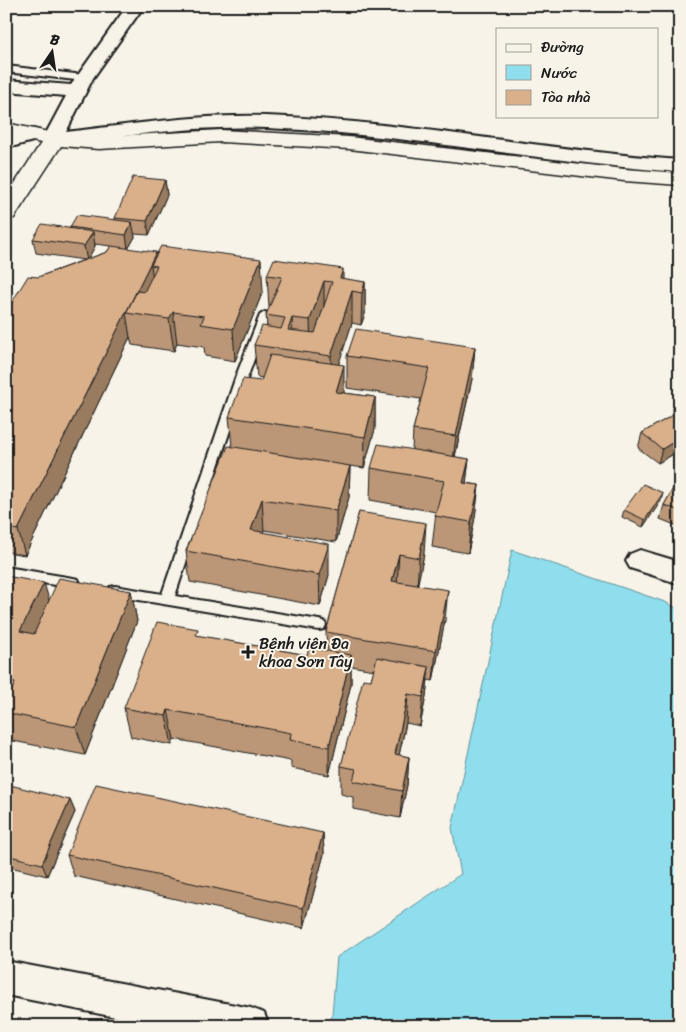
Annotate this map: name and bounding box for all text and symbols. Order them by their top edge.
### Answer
text: B [48,27,62,53]
north arrow [28,28,78,78]
legend [496,28,658,118]
text: Đường [541,34,584,60]
text: Nước [541,60,578,86]
text: Tòa nhà [541,84,591,110]
place label: Bệnh viện Đa khoa Sơn Tây [259,629,353,676]
marker: Bệnh viện Đa khoa Sơn Tây [241,645,255,659]

